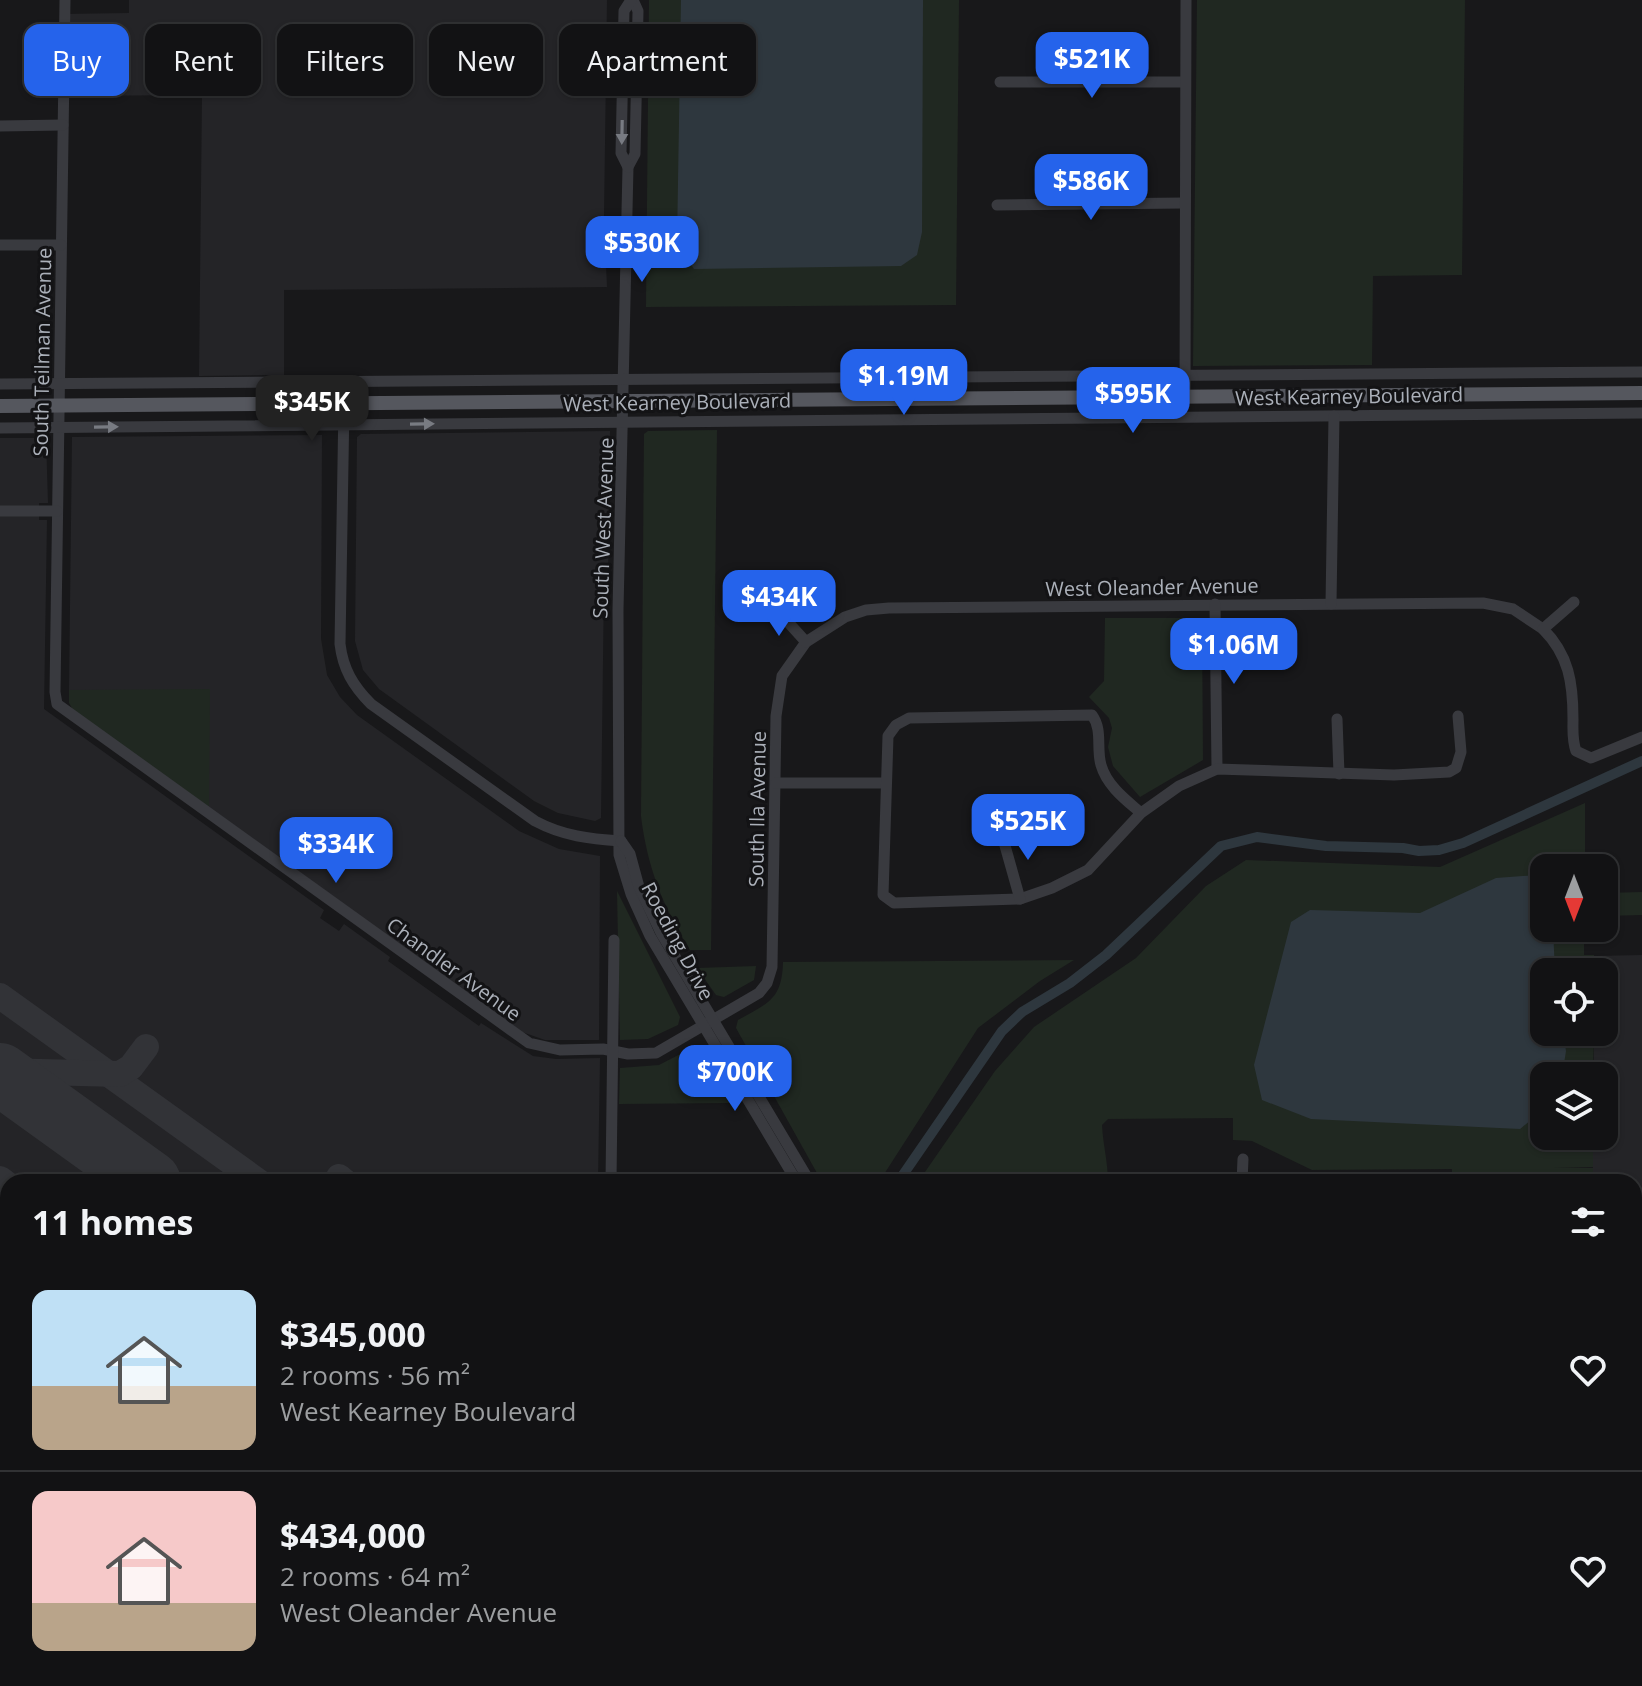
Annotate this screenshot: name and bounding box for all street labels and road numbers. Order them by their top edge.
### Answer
street label: South Teilman Avenue [27,247,57,457]
street label: West Kearney Boulevard [1235,381,1463,411]
street label: West Kearney Boulevard [563,387,791,417]
street label: South West Avenue [586,437,620,619]
street label: West Oleander Avenue [1045,572,1259,602]
street label: South Ila Avenue [742,731,772,887]
street label: Roeding Drive [636,877,720,1005]
street label: Chandler Avenue [381,911,527,1027]

